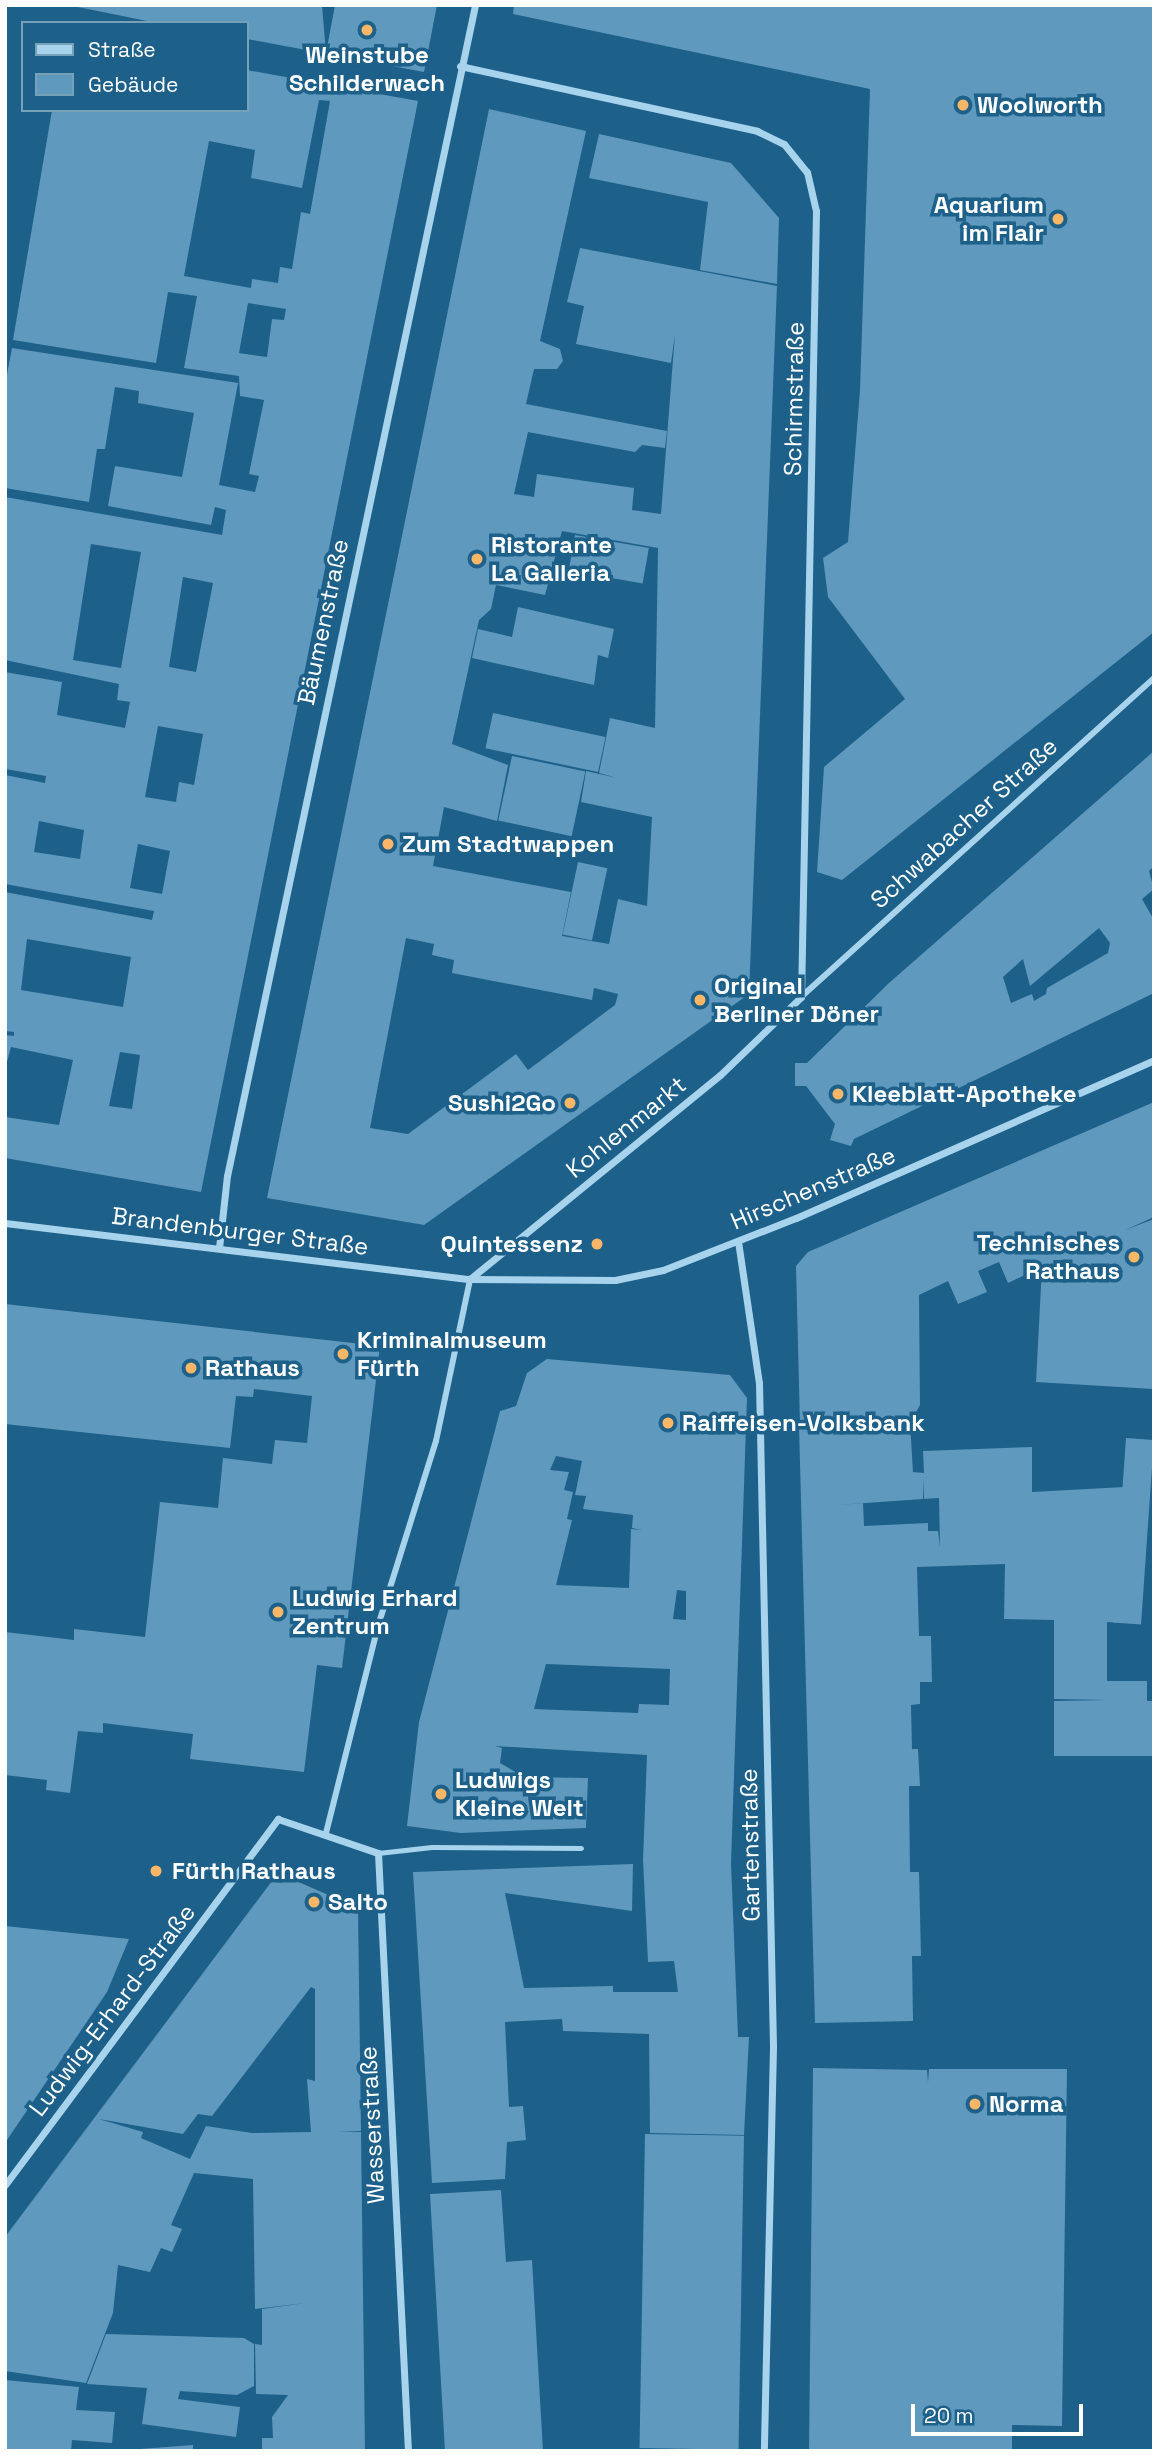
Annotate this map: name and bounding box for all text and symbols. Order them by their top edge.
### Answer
legend [21,21,248,112]
marker: Weinstube Schilderwach [359,22,375,38]
text: Straße [88,36,156,63]
place label: Weinstube Schilderwach [289,41,445,97]
text: Gebäude [88,71,178,98]
place label: Woolworth [977,91,1103,119]
marker: Woolworth [955,97,971,113]
place label: Aquarium im Flair [934,191,1044,247]
marker: Aquarium im Flair [1050,211,1066,227]
street label: Schirmstraße [778,322,810,476]
place label: Ristorante La Galleria [491,531,612,587]
street label: Bäumenstraße [291,536,355,708]
marker: Ristorante La Galleria [469,551,485,567]
street label: Schwabacher Straße [865,732,1063,914]
place label: Zum Stadtwappen [402,830,614,858]
marker: Zum Stadtwappen [380,836,396,852]
place label: Original Berliner Döner [714,972,879,1028]
marker: Original Berliner Döner [692,992,708,1008]
street label: Kohlenmarkt [560,1070,692,1184]
place label: Kleeblatt-Apotheke [852,1080,1077,1108]
marker: Kleeblatt-Apotheke [830,1086,846,1102]
place label: Sushi2Go [448,1089,556,1117]
marker: Sushi2Go [562,1095,578,1111]
street label: Hirschenstraße [726,1140,900,1236]
street label: Brandenburger Straße [110,1201,370,1261]
place label: Technisches Rathaus [976,1229,1120,1285]
place label: Quintessenz [441,1230,583,1258]
marker: Quintessenz [589,1236,605,1252]
marker: Technisches Rathaus [1126,1249,1142,1265]
place label: Kriminalmuseum Fürth [357,1326,547,1382]
marker: Kriminalmuseum Fürth [335,1346,351,1362]
place label: Rathaus [205,1354,300,1382]
marker: Rathaus [183,1360,199,1376]
place label: Raiffeisen-Volksbank [682,1409,925,1437]
marker: Raiffeisen-Volksbank [660,1415,676,1431]
place label: Ludwig Erhard Zentrum [292,1584,458,1640]
marker: Ludwig Erhard Zentrum [270,1604,286,1620]
place label: Ludwigs Kleine Welt [455,1766,584,1822]
street label: Gartenstraße [734,1768,766,1922]
marker: Ludwigs Kleine Welt [433,1786,449,1802]
place label: Fürth Rathaus [172,1857,336,1885]
marker: Fürth Rathaus [146,1861,166,1881]
place label: Salto [328,1888,388,1916]
marker: Salto [306,1894,322,1910]
street label: Ludwig-Erhard-Straße [23,1898,201,2122]
street label: Wasserstraße [353,2045,391,2205]
place label: Norma [989,2090,1064,2118]
marker: Norma [967,2096,983,2112]
scale bar [914,2390,1086,2434]
text: 20 m [924,2402,974,2429]

